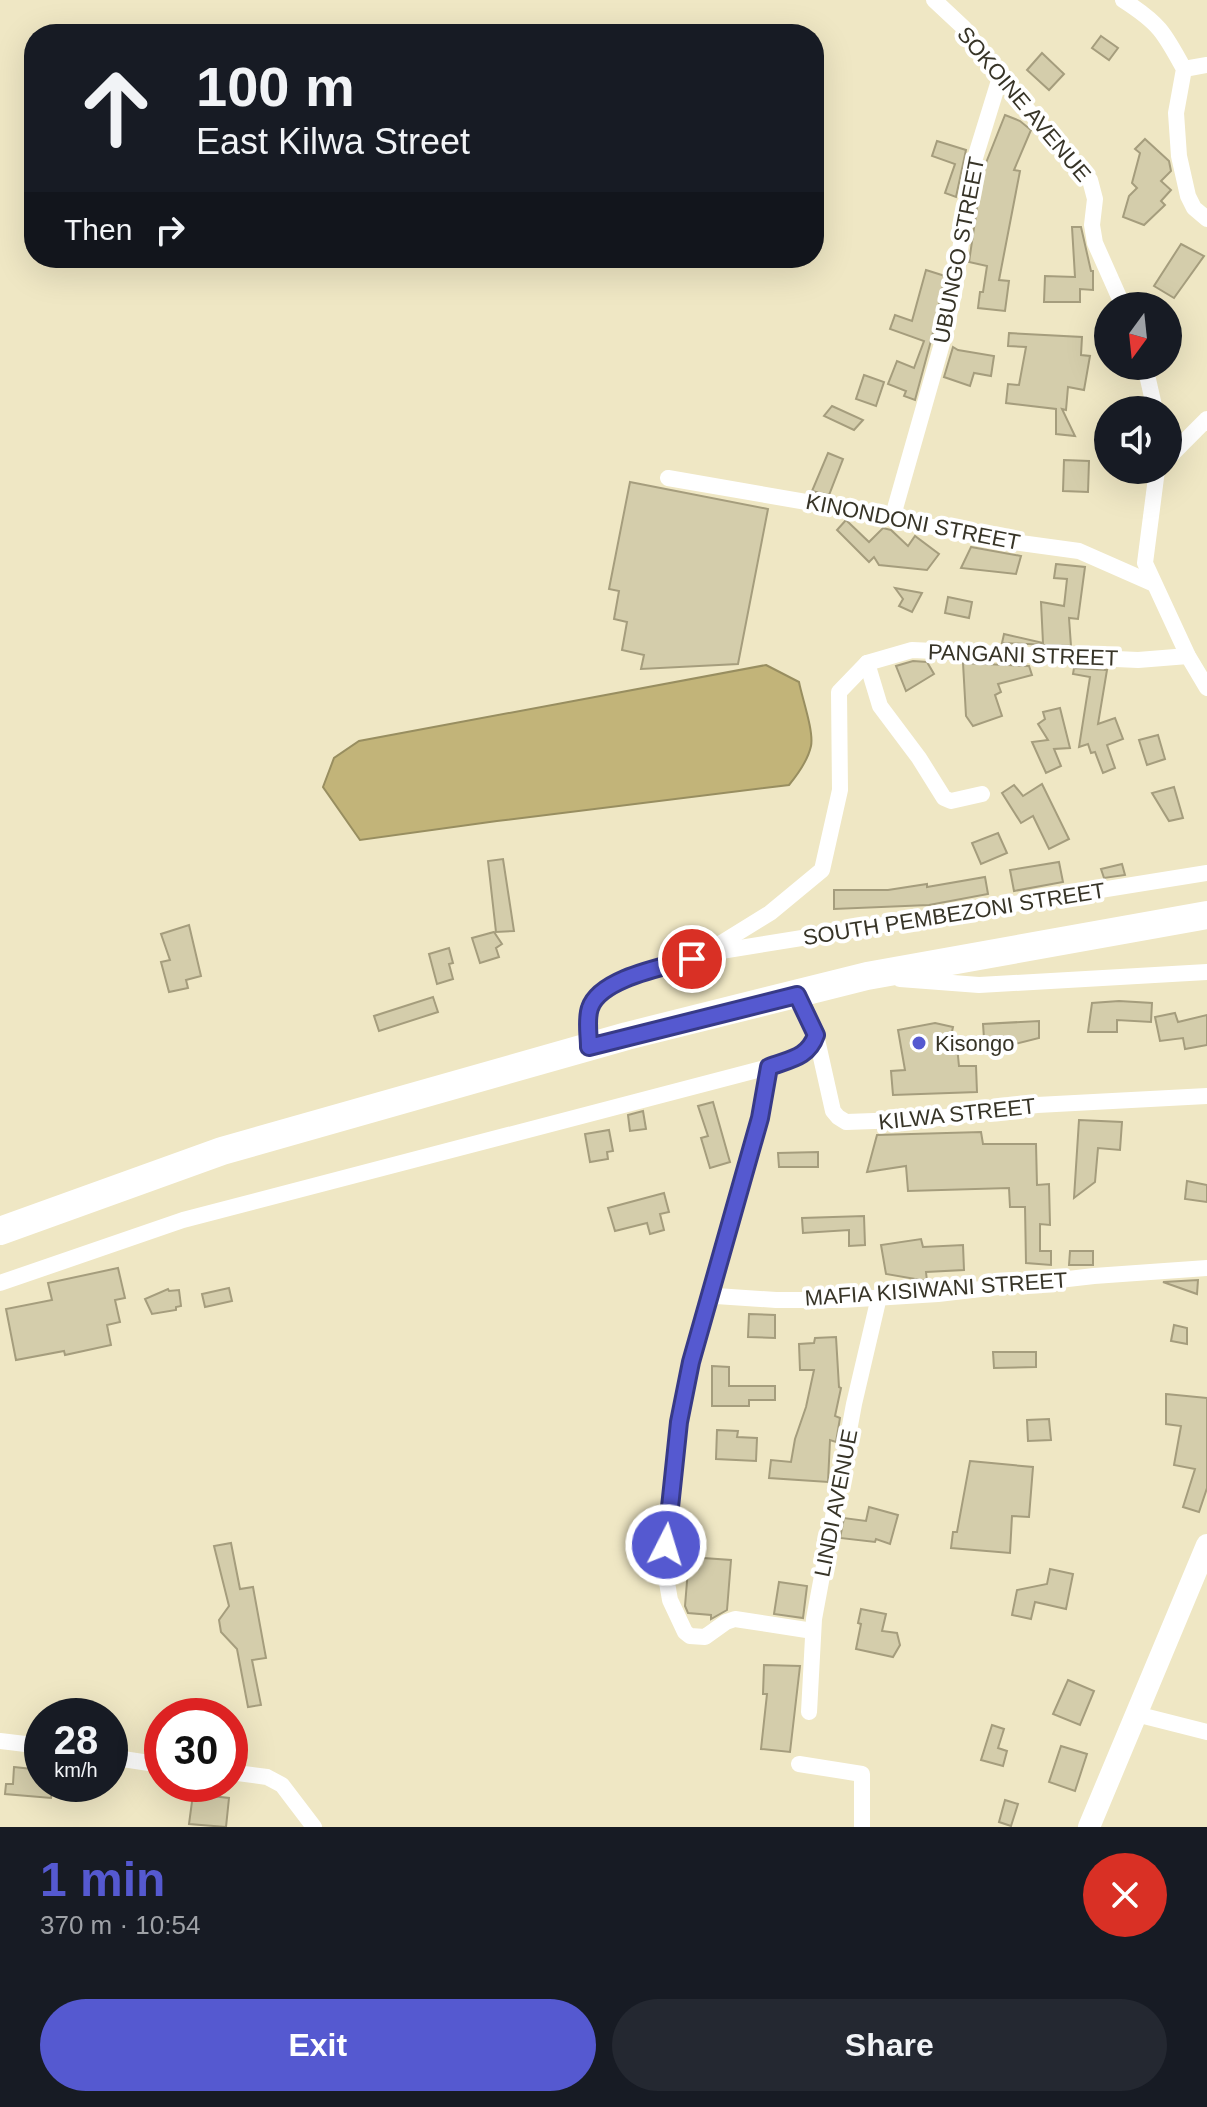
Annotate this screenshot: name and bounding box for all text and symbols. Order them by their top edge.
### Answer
street label: SOKOINE AVENUE [952,22,1096,186]
text: 100 m [196,55,355,118]
icon: ahead [64,56,168,160]
text: East Kilwa Street [196,121,470,162]
street label: UBUNGO STREET [929,155,989,345]
icon: right [148,208,192,252]
text: Then [64,213,132,246]
north arrow [1094,292,1182,380]
map controls [1094,292,1182,484]
button: sound [1094,396,1182,484]
street label: KINONDONI STREET [804,489,1022,555]
street label: PANGANI STREET [927,639,1119,671]
street label: SOUTH PEMBEZONI STREET [801,878,1107,950]
pin [658,925,726,993]
icon: arrive [670,937,714,981]
place label: Kisongo [935,1031,1015,1056]
marker: Kisongo [910,1034,928,1052]
street label: KILWA STREET [877,1093,1037,1135]
street label: MAFIA KISIWANI STREET [804,1267,1068,1311]
street label: LINDI AVENUE [809,1427,863,1579]
position arrow [624,1503,708,1587]
speed limit sign: 30 [144,1698,248,1802]
text: 28 [54,1718,98,1762]
text: km/h [54,1759,98,1781]
text: 1 min [40,1853,165,1906]
button: close [1083,1853,1167,1937]
text: 370 m · 10:54 [40,1910,200,1940]
button: Exit [40,1999,596,2091]
button: Share [612,1999,1167,2091]

